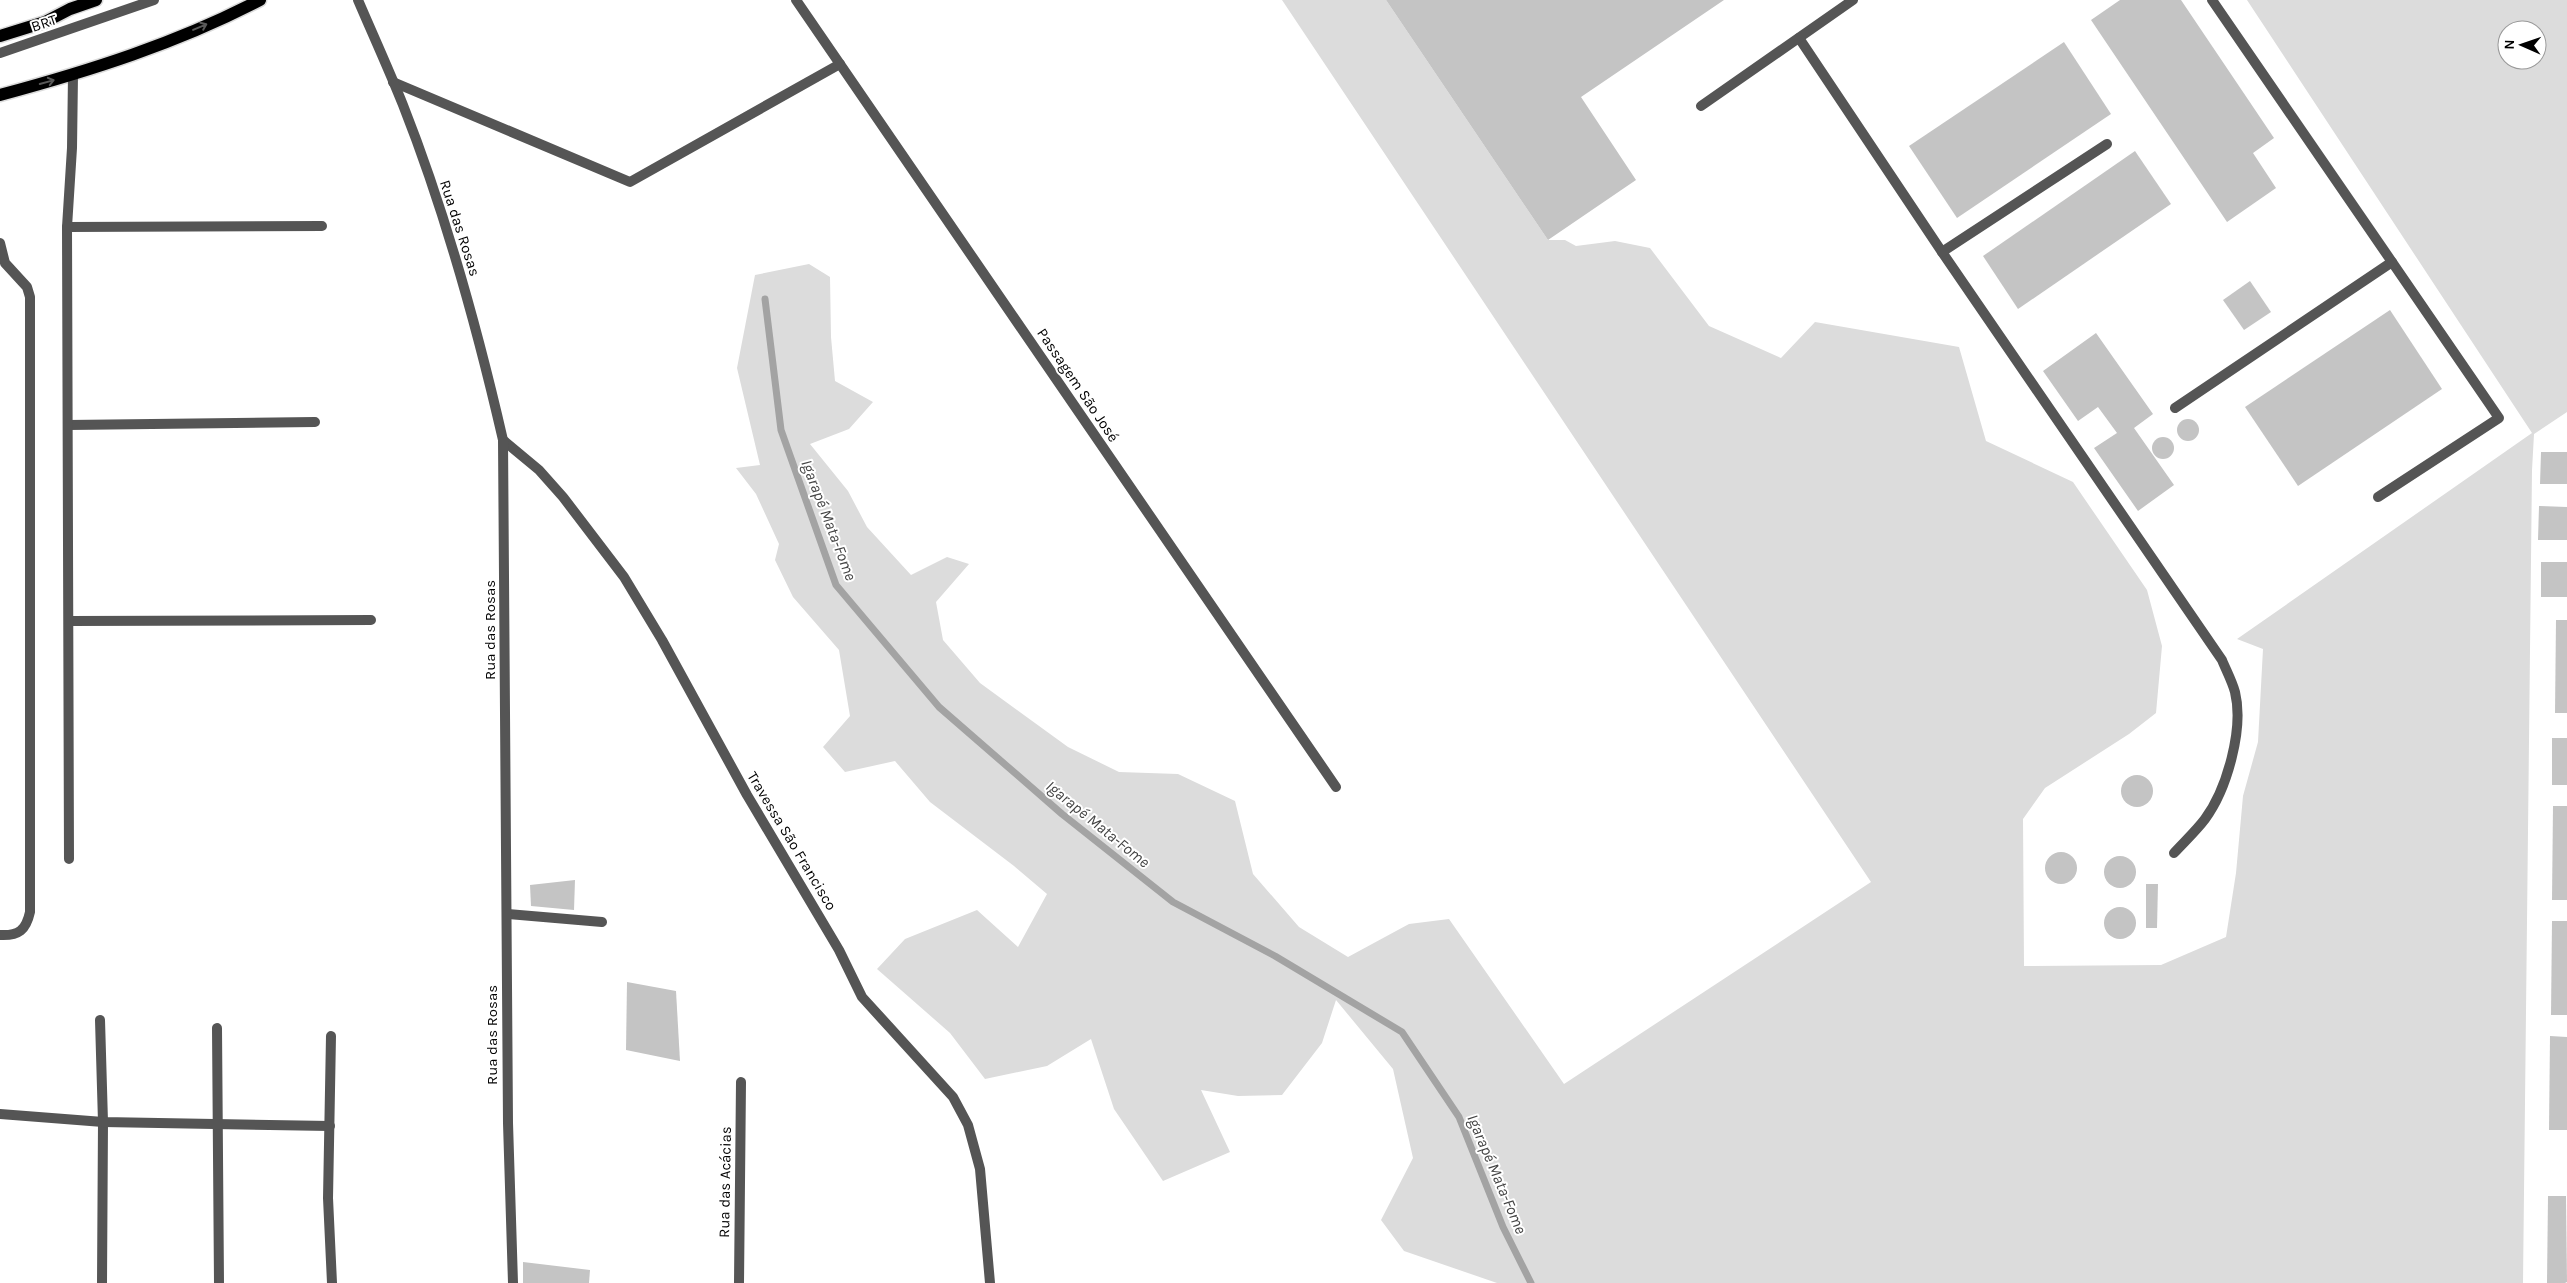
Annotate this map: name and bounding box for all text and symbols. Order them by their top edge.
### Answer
street label: BRT [29,10,60,36]
north arrow [2497,20,2547,70]
one-way arrow [192,21,207,31]
text: N [2501,39,2518,50]
one-way arrow [39,77,55,87]
street label: Rua das Rosas [436,178,484,278]
street label: Passagem São José [1033,325,1123,445]
water label: Igarapé Mata-Fome [797,457,861,584]
street label: Rua das Rosas [481,580,499,680]
street label: Travessa São Francisco [743,768,841,914]
water label: Igarapé Mata-Fome [1042,776,1154,872]
street label: Rua das Rosas [483,985,501,1085]
water label: Igarapé Mata-Fome [1463,1111,1531,1237]
street label: Rua das Acácias [715,1126,735,1238]

